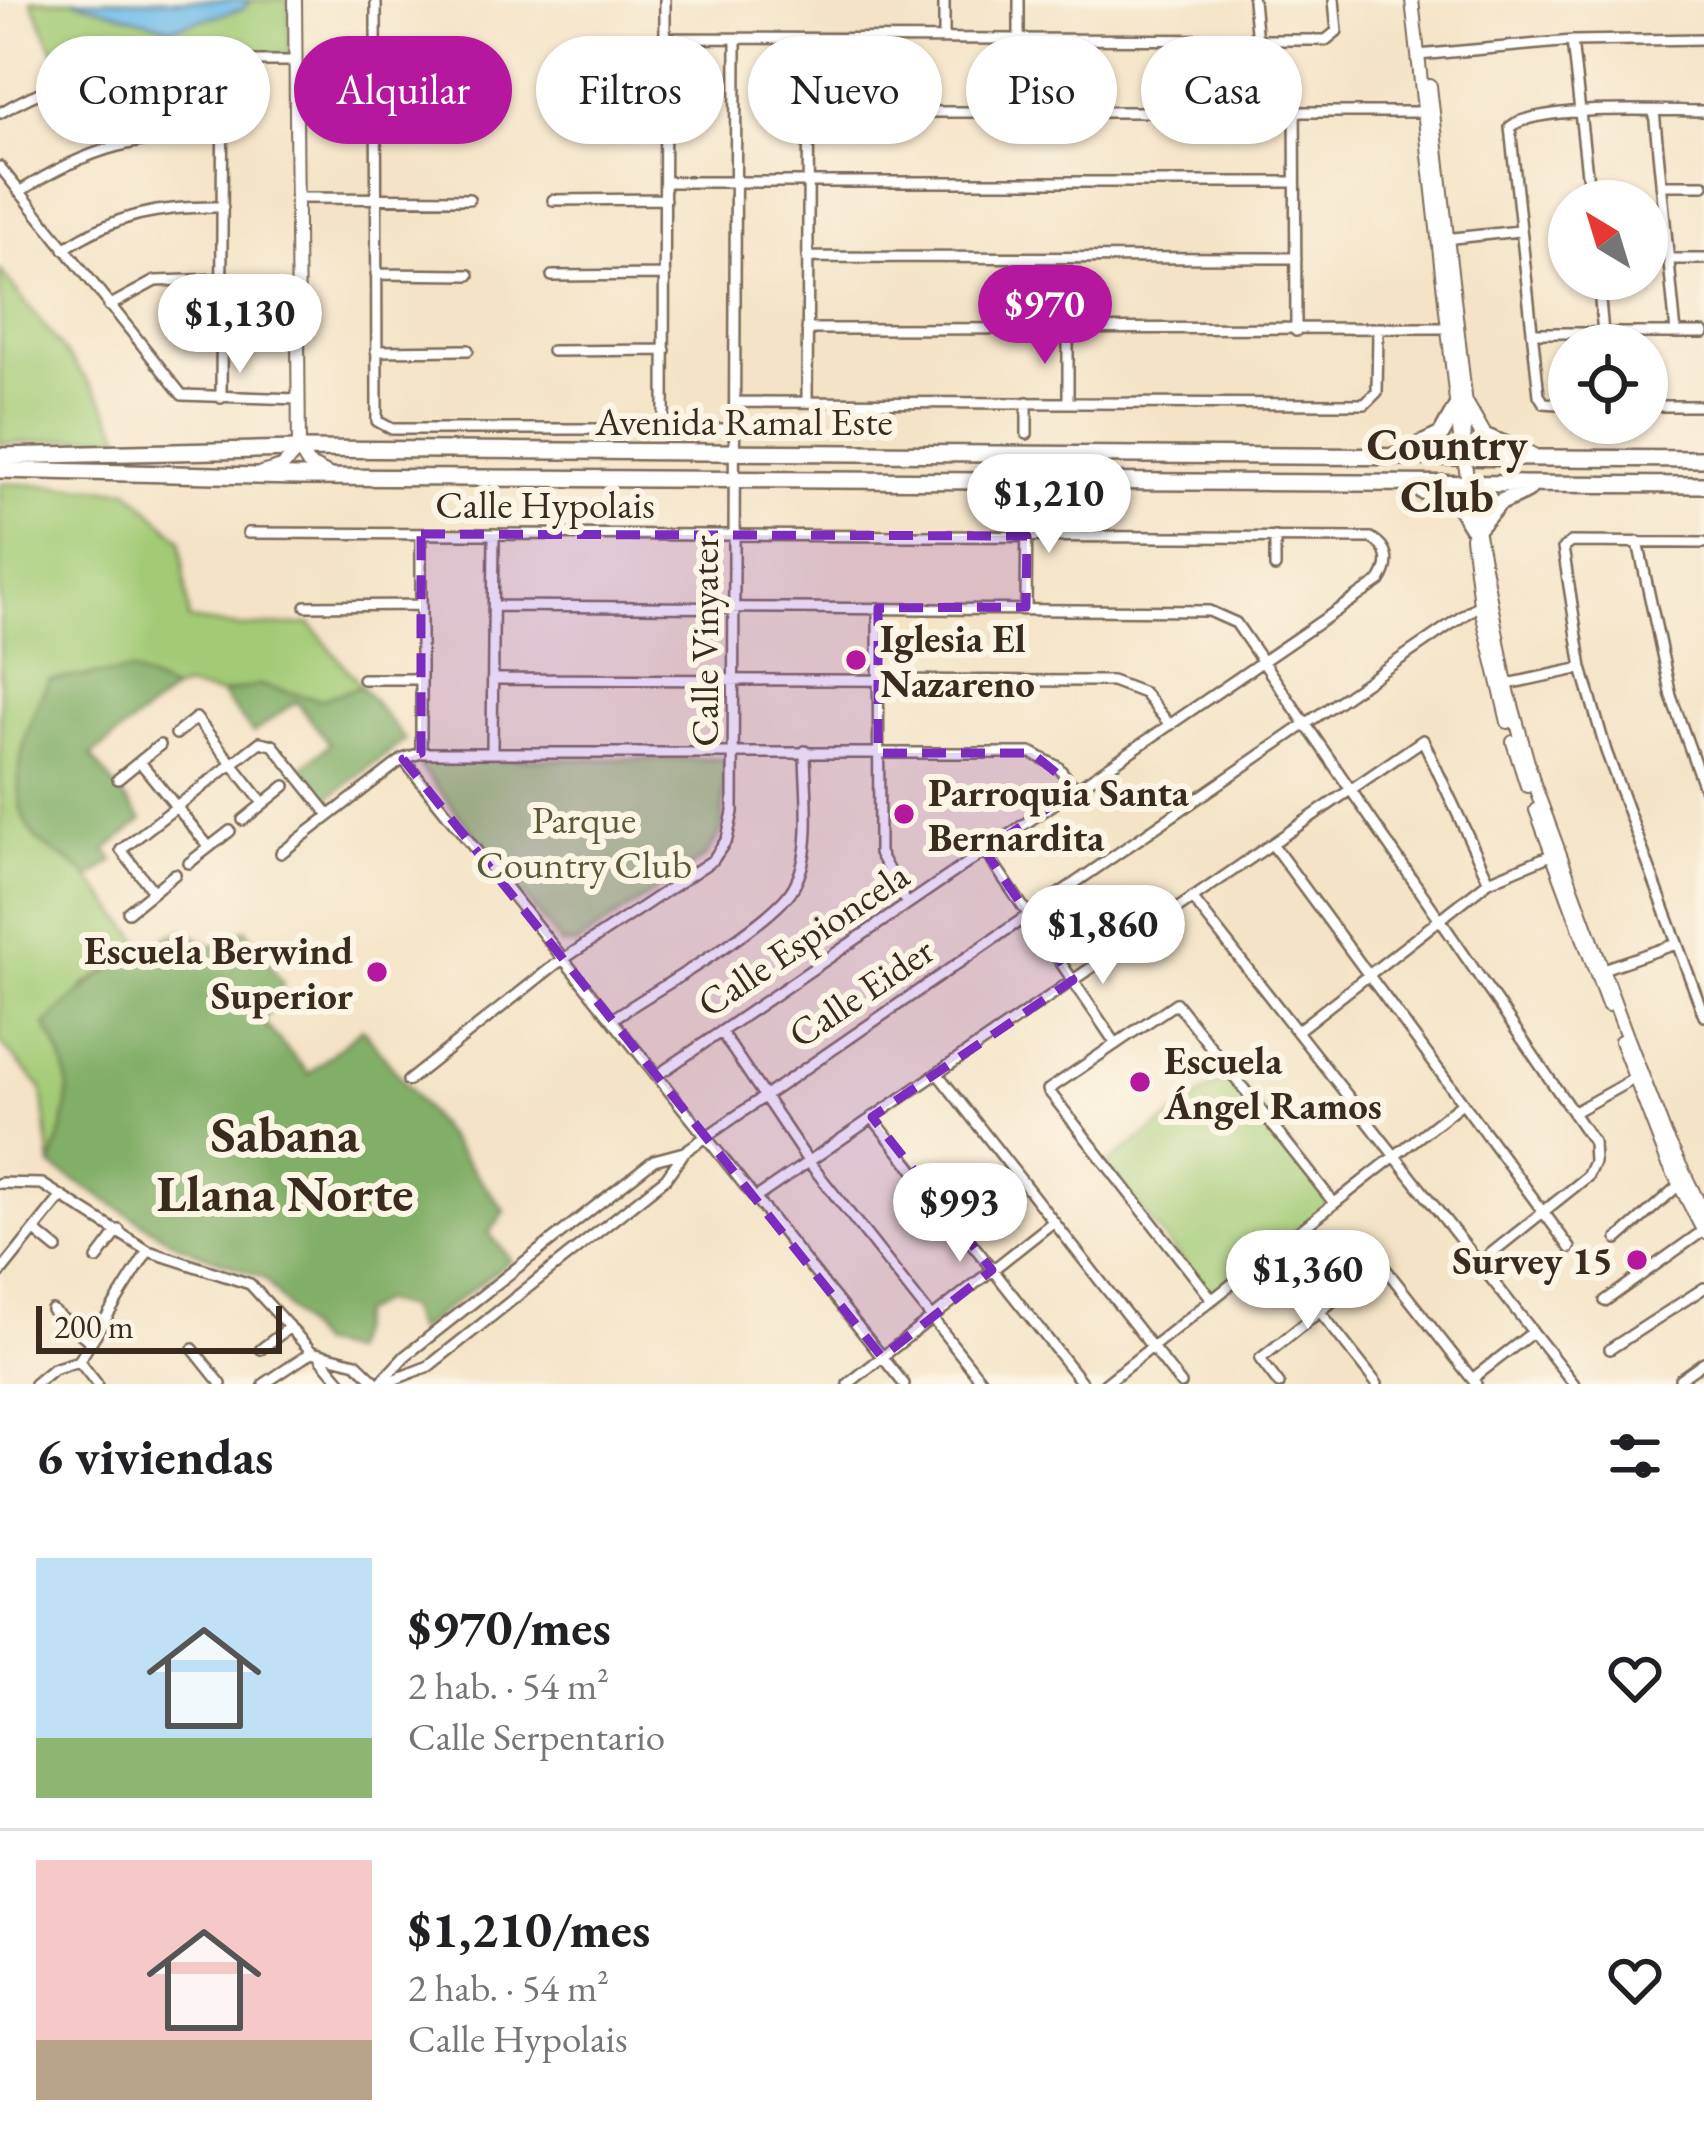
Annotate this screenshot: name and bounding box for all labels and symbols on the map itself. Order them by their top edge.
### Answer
north arrow [1548,180,1668,300]
pin: $970 [974,265,1116,367]
pin: $1,130 [142,274,338,376]
street label: Avenida Ramal Este [594,396,893,447]
district label: Country Club [1366,415,1528,525]
pin: $1,210 [951,454,1147,556]
street label: Calle Hypolais [435,479,655,530]
street label: Calle Vinyater [679,535,730,747]
place label: Iglesia El Nazareno [880,613,1035,709]
marker: Iglesia El Nazareno [843,647,869,673]
place label: Parroquia Santa Bernardita [928,767,1190,863]
park label: Parque Country Club [476,794,692,890]
marker: Parroquia Santa Bernardita [891,801,917,827]
street label: Calle Espioncela [687,849,919,1029]
pin: $1,860 [1005,885,1201,987]
place label: Escuela Berwind Superior [84,925,354,1021]
street label: Calle Eider [779,925,943,1059]
marker: Escuela Berwind Superior [364,959,390,985]
place label: Escuela Ángel Ramos [1163,1035,1382,1131]
marker: Escuela Ángel Ramos [1127,1069,1153,1095]
district label: Sabana Llana Norte [156,1101,414,1226]
pin: $993 [889,1163,1031,1265]
pin: $1,360 [1210,1230,1406,1332]
place label: Survey 15 [1452,1235,1613,1286]
marker: Survey 15 [1624,1247,1650,1273]
scale bar [36,1300,282,1353]

